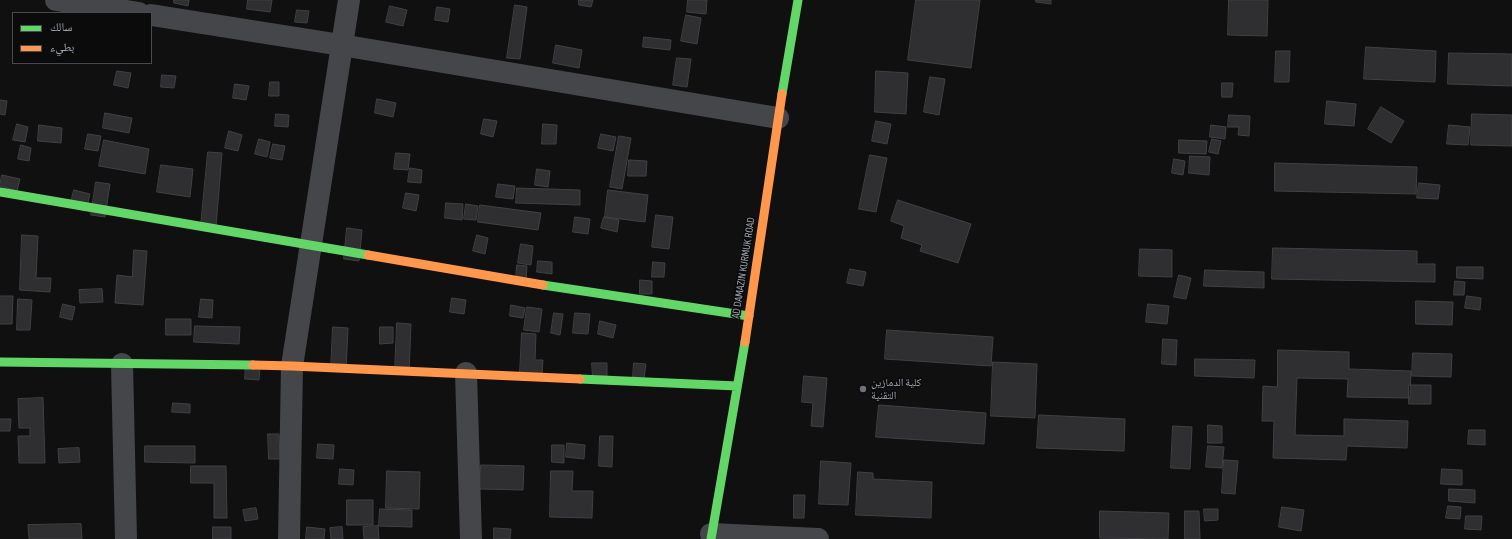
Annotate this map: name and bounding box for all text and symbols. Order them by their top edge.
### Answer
legend [12,12,152,64]
text: سالك [50,20,72,35]
text: بطيء [50,40,74,55]
street label: AD DAMAZIN KURMUK ROAD [729,217,759,319]
place label: كلية الدمازين التقنية [871,376,921,402]
marker: كلية الدمازين التقنية [858,384,868,394]

